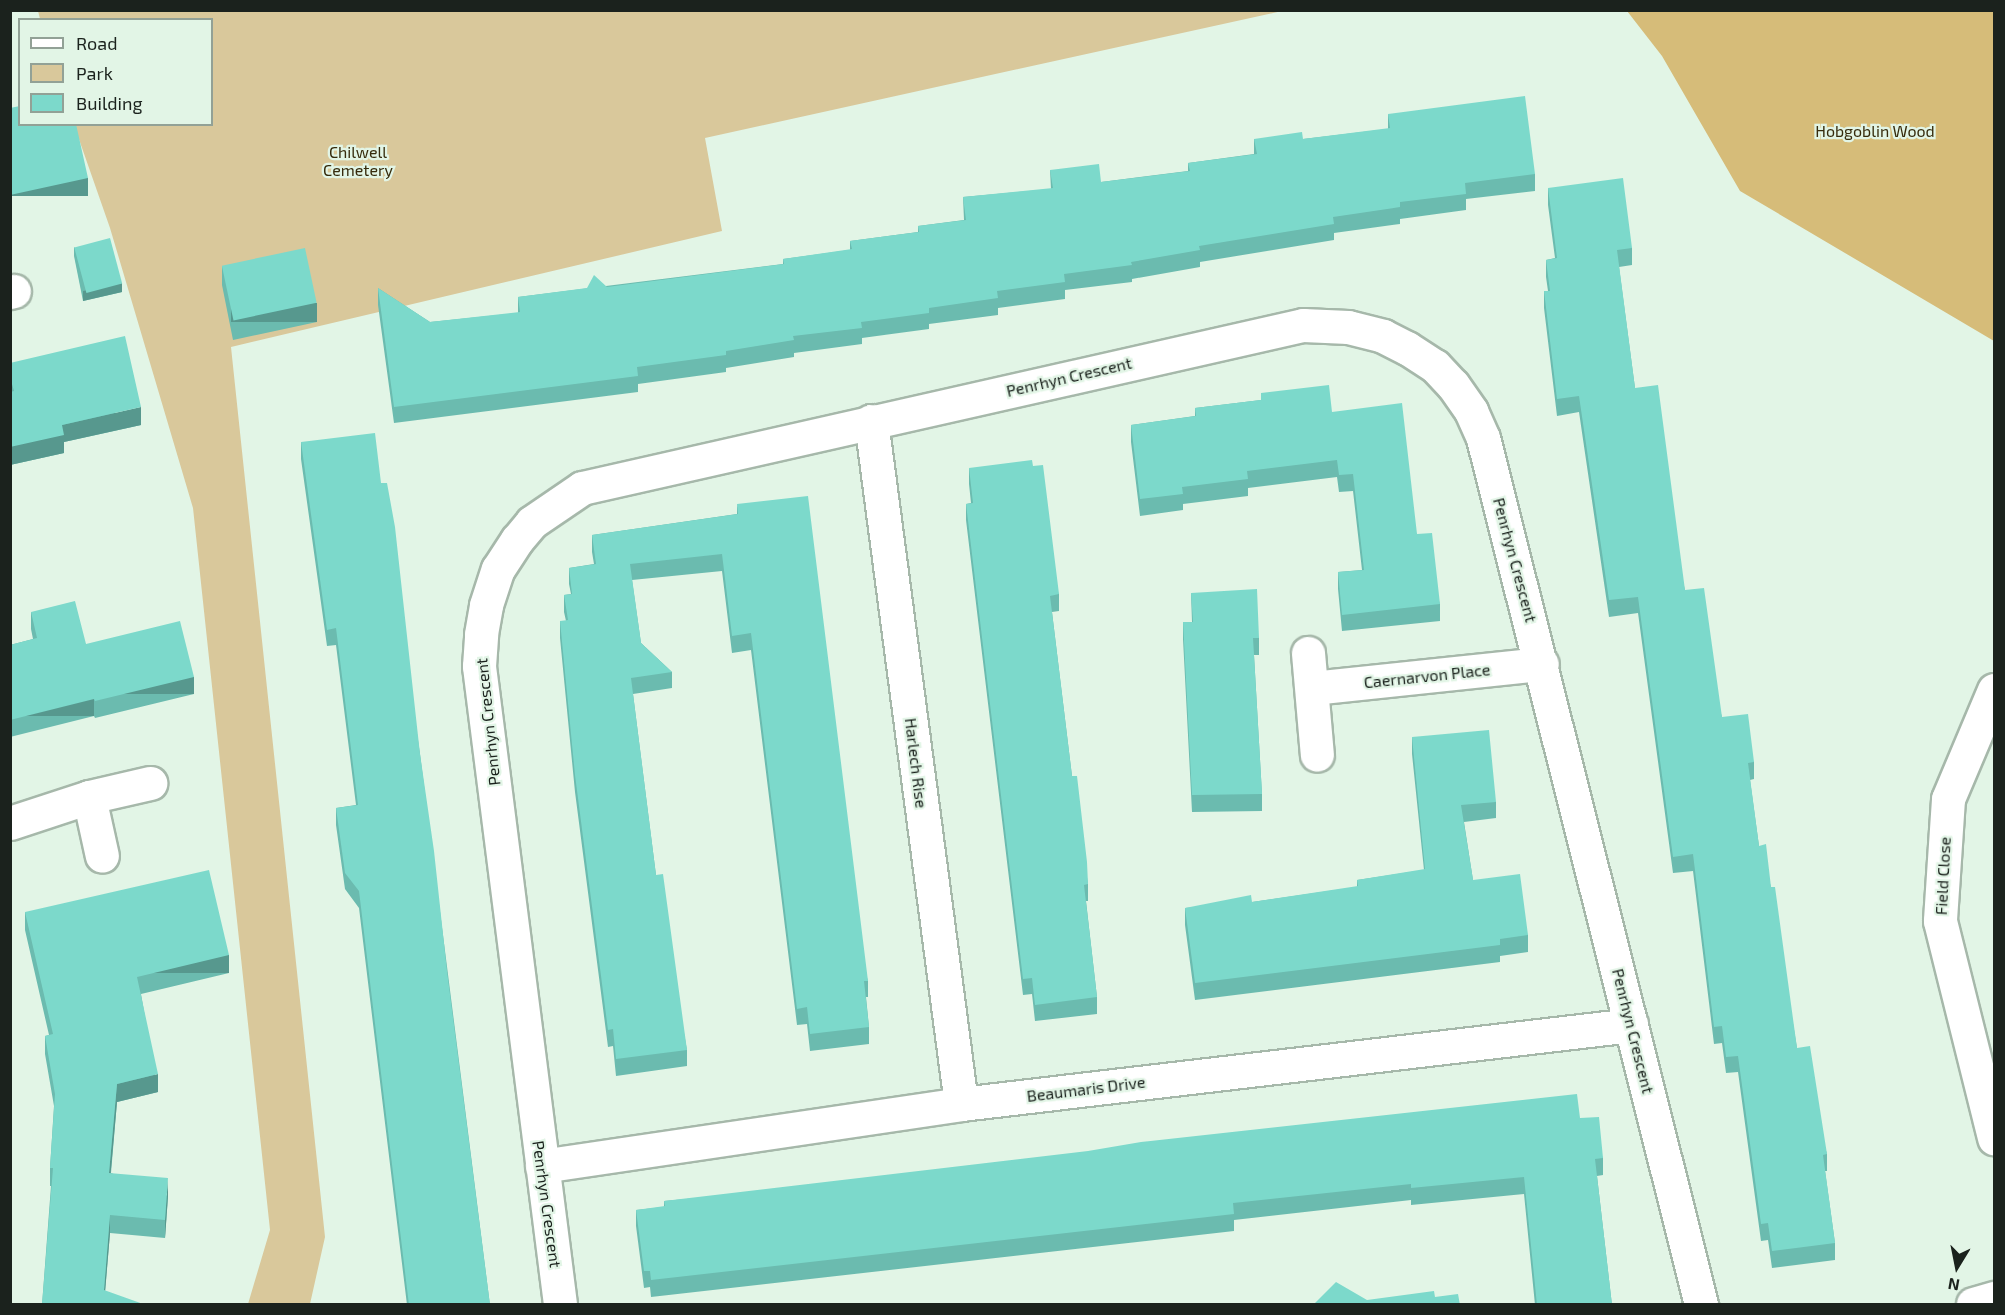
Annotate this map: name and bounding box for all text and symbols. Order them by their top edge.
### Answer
legend [18,18,213,126]
text: Road [76,32,117,54]
text: Park [76,62,113,84]
text: Building [76,92,143,114]
park label: Hobgoblin Wood [1815,121,1935,141]
park label: Chilwell Cemetery [323,142,393,180]
street label: Penrhyn Crescent [1004,353,1134,401]
street label: Penrhyn Crescent [1489,496,1541,624]
street label: Penrhyn Crescent [472,657,504,787]
street label: Caernarvon Place [1363,660,1491,692]
street label: Harlech Rise [901,717,931,809]
street label: Field Close [1931,836,1955,916]
street label: Penrhyn Crescent [1608,967,1658,1095]
street label: Beaumaris Drive [1026,1072,1146,1106]
street label: Penrhyn Crescent [529,1139,565,1269]
north arrow [1927,1237,1987,1297]
text: N [1946,1275,1961,1296]

